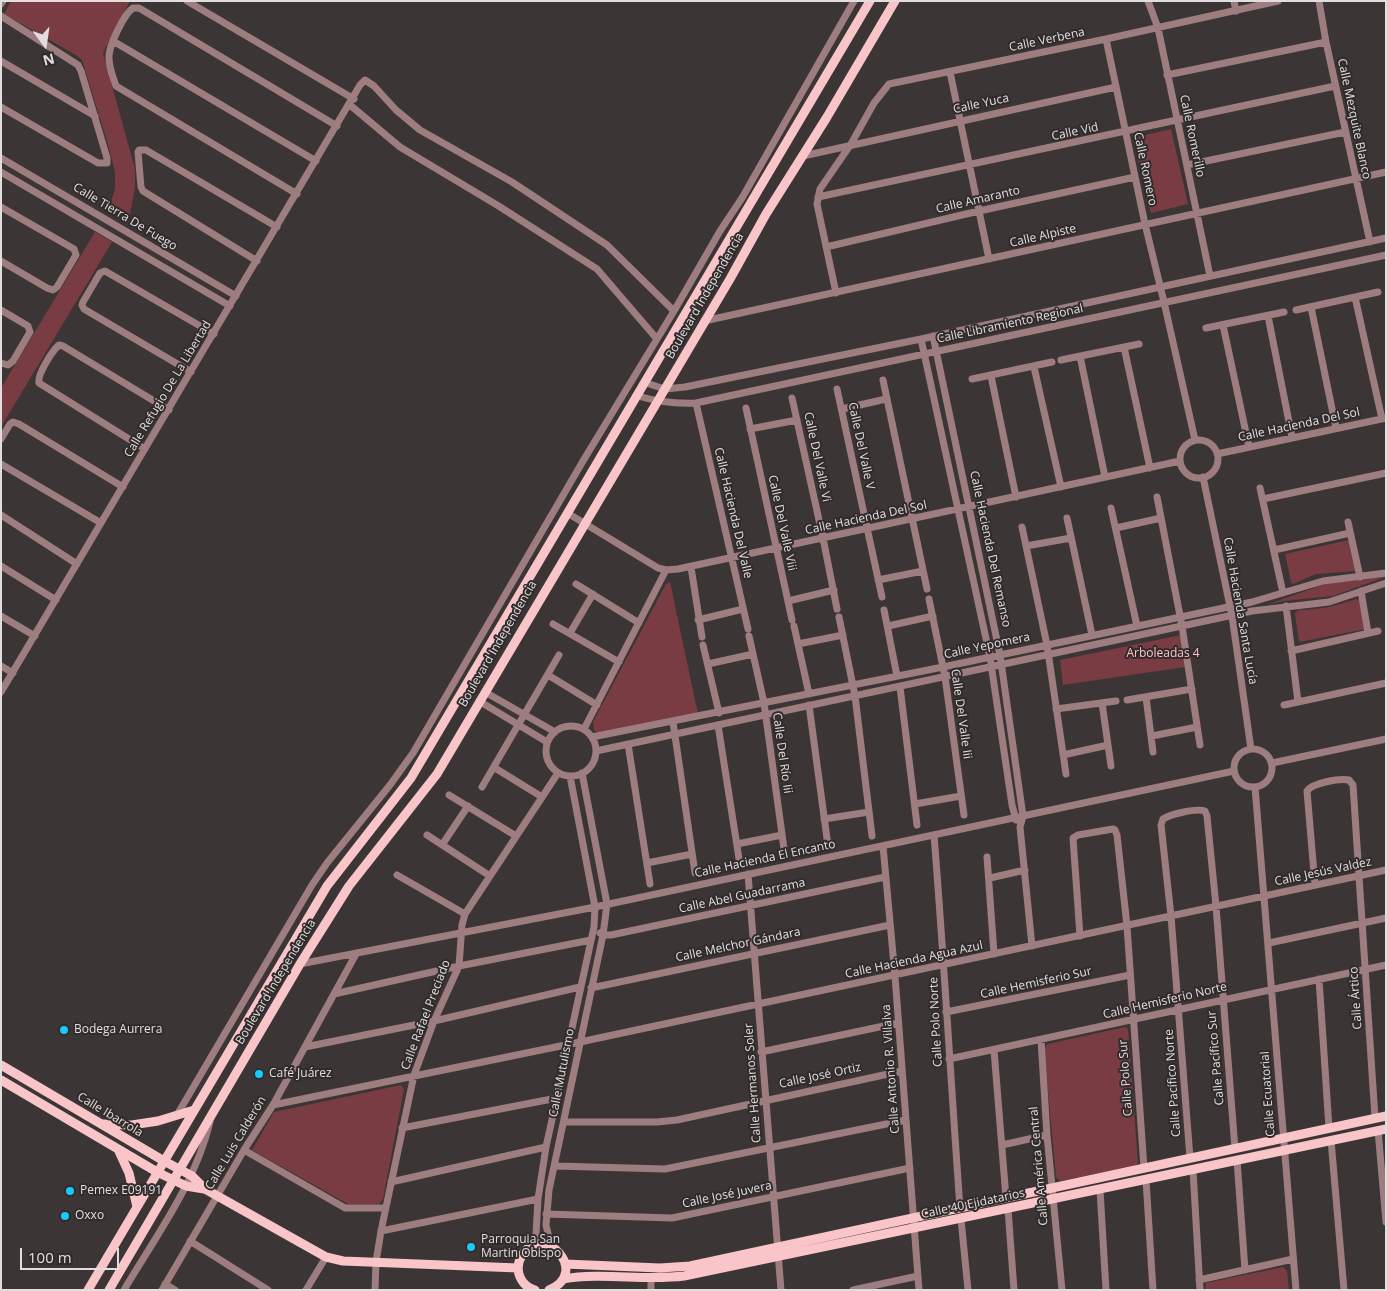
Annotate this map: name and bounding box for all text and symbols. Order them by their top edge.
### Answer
north arrow [20,20,70,70]
street label: Calle Verbena [1008,25,1086,55]
text: N [41,49,57,71]
street label: Calle Mezquite Blanco [1334,57,1374,181]
street label: Calle Yuca [952,91,1010,117]
street label: Calle Romerillo [1176,94,1208,178]
street label: Calle Vid [1050,120,1100,144]
street label: Calle Romero [1130,131,1160,207]
street label: Calle Tierra De Fuego [70,180,180,254]
street label: Calle Amaranto [935,183,1021,217]
street label: Calle Alpiste [1008,221,1078,251]
street label: Boulevard Independencia [663,230,747,362]
street label: Calle Libramiento Regional [936,301,1084,347]
street label: Calle Refugio De La Libertad [121,318,215,460]
street label: Calle Del Valle V [845,401,877,491]
street label: Calle Hacienda Del Sol [1237,405,1361,445]
street label: Calle Del Valle Vi [800,411,834,503]
street label: Calle Hacienda Del Valle [711,446,755,580]
street label: Calle Hacienda Del Remanso [966,470,1014,628]
street label: Calle Del Valle Viii [765,474,799,572]
street label: Calle Hacienda Del Sol [804,498,928,538]
street label: Calle Hacienda Santa Lucía [1220,536,1260,686]
street label: Boulevard Independencia [456,578,540,710]
street label: Calle Yepomera [943,630,1031,662]
park label: Arboleadas 4 [1126,647,1200,661]
street label: Calle Del Valle Iii [948,668,974,760]
street label: Calle Del Río Iii [769,711,795,795]
street label: Calle Hacienda El Encanto [693,837,837,881]
street label: Calle Jesús Valdez [1273,855,1373,889]
street label: Calle Abel Guadarrama [677,876,807,916]
street label: Boulevard Independencia [233,917,319,1047]
street label: Calle Melchor Gándara [674,925,802,965]
street label: Calle Hacienda Agua Azul [844,938,984,982]
street label: Calle Rafael Preciado [398,958,454,1072]
street label: Calle Hemisferio Sur [979,964,1093,1002]
street label: Calle Ártico [1347,966,1365,1030]
street label: Calle Polo Norte [926,977,946,1067]
street label: Calle Hemisferio Norte [1102,980,1228,1022]
street label: Calle Antonio R. Villalva [879,1004,903,1134]
street label: Calle Pacífico Sur [1205,1010,1227,1106]
street label: Calle Hermanos Soler [742,1022,764,1144]
place label: Bodega Aurrera [74,1023,162,1037]
marker: Bodega Aurrera [58,1024,70,1036]
street label: Calle Mutulismo [546,1027,578,1119]
street label: Calle Pacífico Norte [1162,1029,1184,1137]
street label: Calle Polo Sur [1116,1039,1136,1117]
street label: Calle Ecuatorial [1258,1051,1278,1137]
street label: Calle José Ortiz [778,1060,862,1092]
place label: Café Juárez [269,1067,332,1081]
marker: Café Juárez [253,1068,265,1080]
street label: Calle Ibarrola [74,1090,146,1140]
street label: Calle Luis Calderón [202,1094,270,1192]
street label: Calle América Central [1027,1106,1051,1226]
street label: Calle José Juvera [681,1178,773,1212]
place label: Pemex E09191 [80,1184,162,1198]
marker: Pemex E09191 [64,1185,76,1197]
street label: Calle 40 Ejidatarios [920,1186,1026,1222]
place label: Oxxo [75,1209,104,1223]
marker: Oxxo [59,1210,71,1222]
place label: Parroquia San Martin Obispo [481,1233,561,1261]
scale bar [22,1238,121,1270]
marker: Parroquia San Martin Obispo [465,1241,477,1253]
text: 100 m [28,1247,72,1267]

